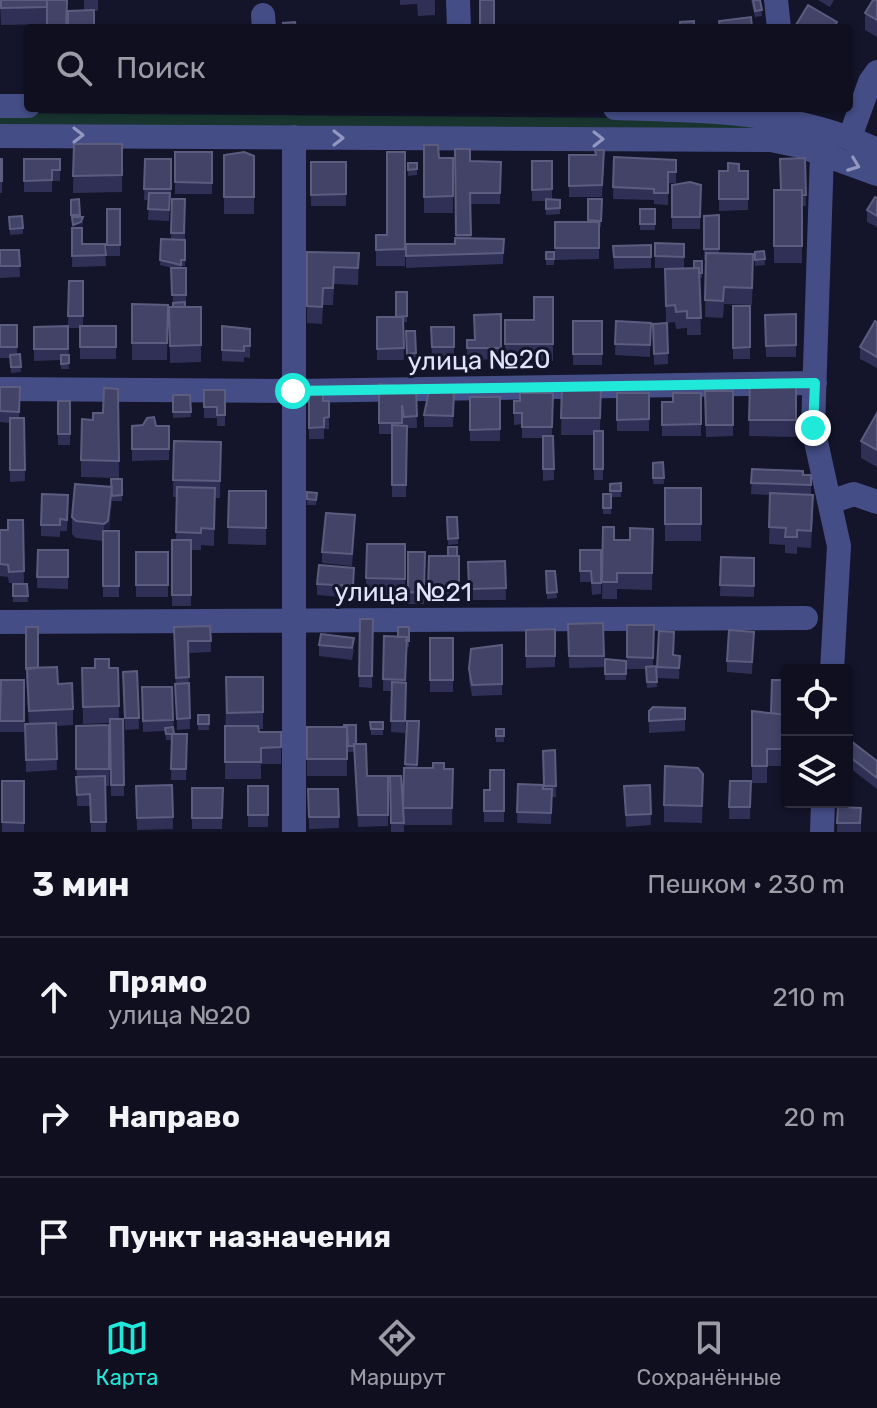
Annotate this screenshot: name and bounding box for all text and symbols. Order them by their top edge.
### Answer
search box [24,24,853,112]
icon: search [52,46,96,90]
text: Поиск [116,50,206,86]
one-way arrow [72,126,85,144]
one-way arrow [332,129,345,147]
one-way arrow [592,130,605,148]
one-way arrow [846,155,860,172]
street label: улица №20 [407,344,551,377]
route start [275,373,311,409]
route end [795,410,831,446]
street label: улица №21 [334,577,472,608]
map controls [781,664,853,808]
button: locate [781,664,853,736]
button: layers [781,736,853,808]
text: 3 мин [32,864,130,905]
text: Пешком · 230 m [647,869,845,900]
text: Прямо [108,964,207,1000]
icon: ahead [32,975,76,1019]
text: 210 m [773,982,845,1013]
text: улица №20 [108,1000,251,1031]
icon: right [32,1095,76,1139]
text: Направо [108,1099,240,1135]
text: 20 m [784,1102,845,1133]
icon: arrive [32,1215,76,1259]
text: Пункт назначения [108,1219,391,1255]
tab: Карта [96,1316,158,1391]
tab: Маршрут [349,1316,445,1391]
tab: Сохранённые [637,1316,781,1391]

